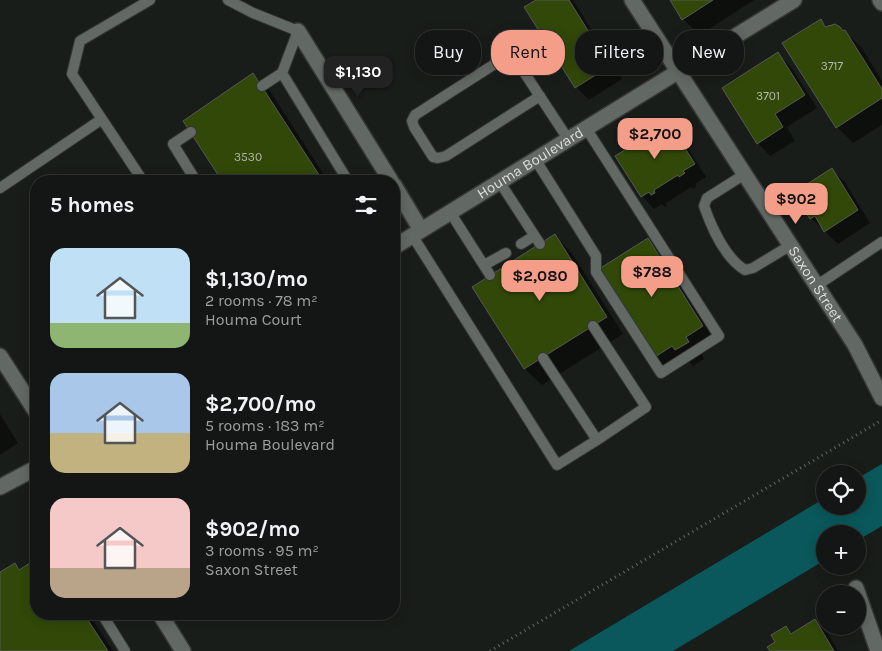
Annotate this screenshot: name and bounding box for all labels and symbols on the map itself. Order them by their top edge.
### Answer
pin: $1,130 [317,56,399,98]
house number: 3717 [821,59,844,73]
house number: 3701 [756,89,780,103]
pin: $2,700 [614,118,696,160]
street label: Houma Boulevard [474,123,587,203]
house number: 3530 [234,150,262,164]
pin: $902 [766,182,826,225]
street label: Saxon Street [784,242,847,326]
pin: $788 [622,256,682,298]
pin: $2,080 [499,260,581,302]

